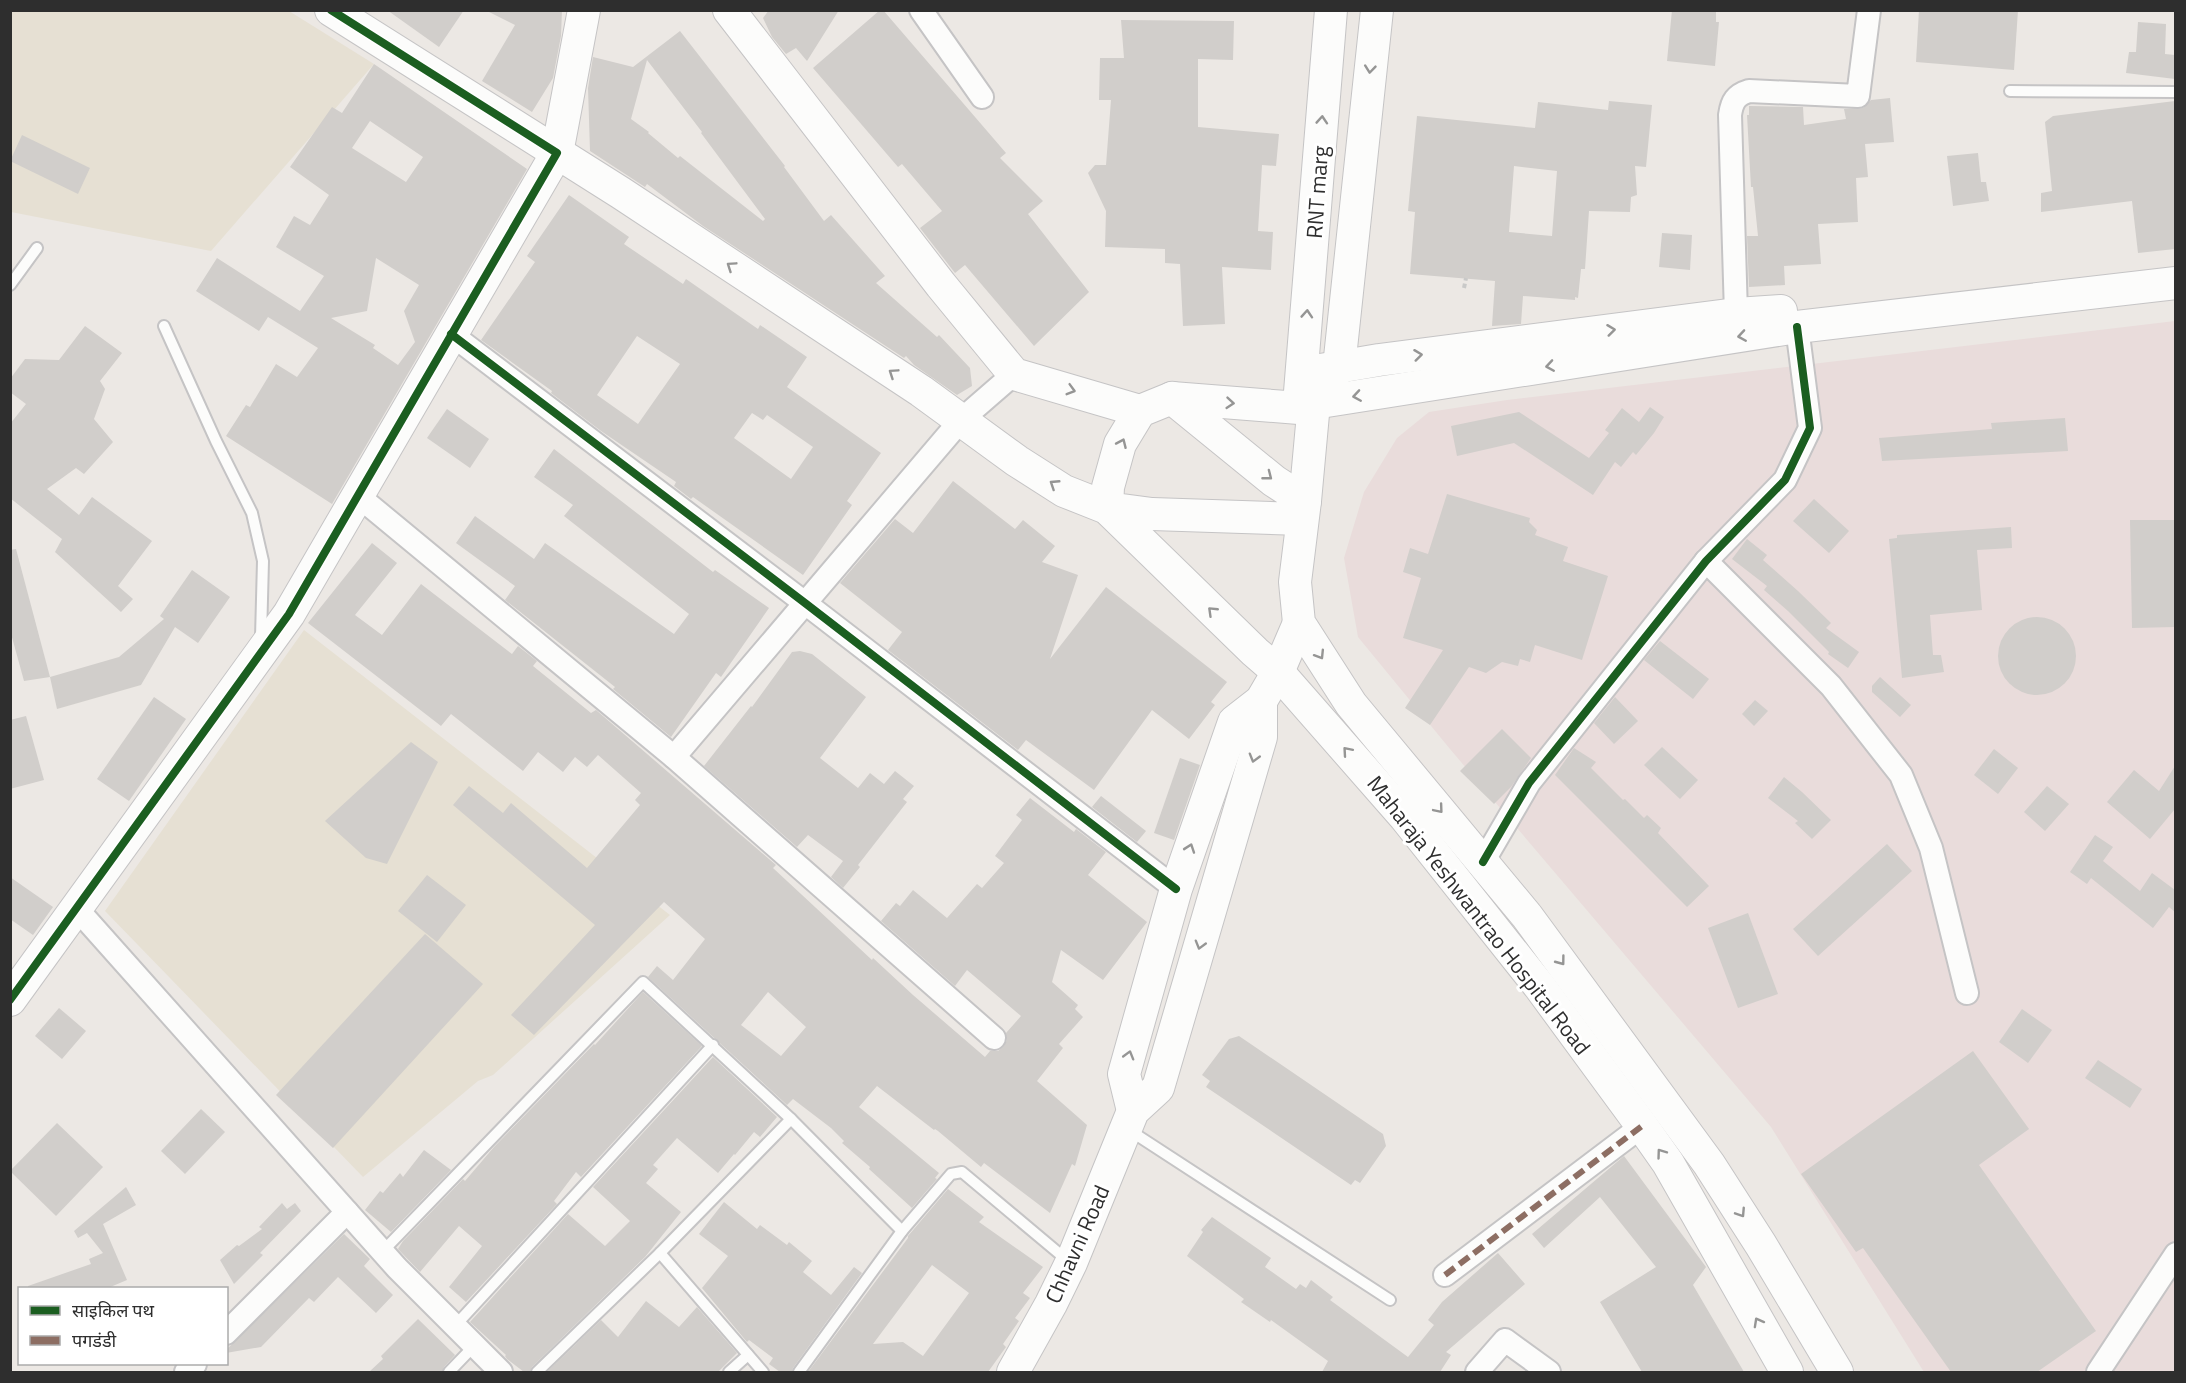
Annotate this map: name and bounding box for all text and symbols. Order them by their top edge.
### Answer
one-way arrow [1365,64,1377,73]
one-way arrow [1315,115,1328,124]
street label: RNT marg [1297,144,1337,240]
one-way arrow [727,262,738,273]
one-way arrow [1300,310,1313,319]
one-way arrow [1607,324,1616,337]
one-way arrow [1738,329,1747,341]
one-way arrow [1413,349,1422,362]
one-way arrow [1545,359,1555,372]
one-way arrow [889,370,900,381]
one-way arrow [1065,383,1075,395]
one-way arrow [1352,390,1362,402]
one-way arrow [1225,396,1234,409]
one-way arrow [1114,438,1126,449]
one-way arrow [1261,468,1272,479]
one-way arrow [1050,480,1060,492]
one-way arrow [1209,607,1219,618]
one-way arrow [1312,649,1324,659]
one-way arrow [1343,747,1354,758]
one-way arrow [1249,753,1262,763]
street label: Maharaja Yeshwantrao Hospital Road [1359,768,1599,1062]
one-way arrow [1431,802,1442,813]
one-way arrow [1183,843,1196,854]
one-way arrow [1195,939,1207,950]
one-way arrow [1553,955,1564,966]
one-way arrow [1122,1050,1134,1061]
one-way arrow [1657,1148,1668,1159]
street label: Chhavni Road [1036,1179,1118,1309]
one-way arrow [1734,1207,1745,1218]
legend [18,1287,228,1365]
text: साइकिल पथ [72,1297,155,1324]
one-way arrow [1754,1317,1765,1328]
text: पगडंडी [72,1327,117,1354]

